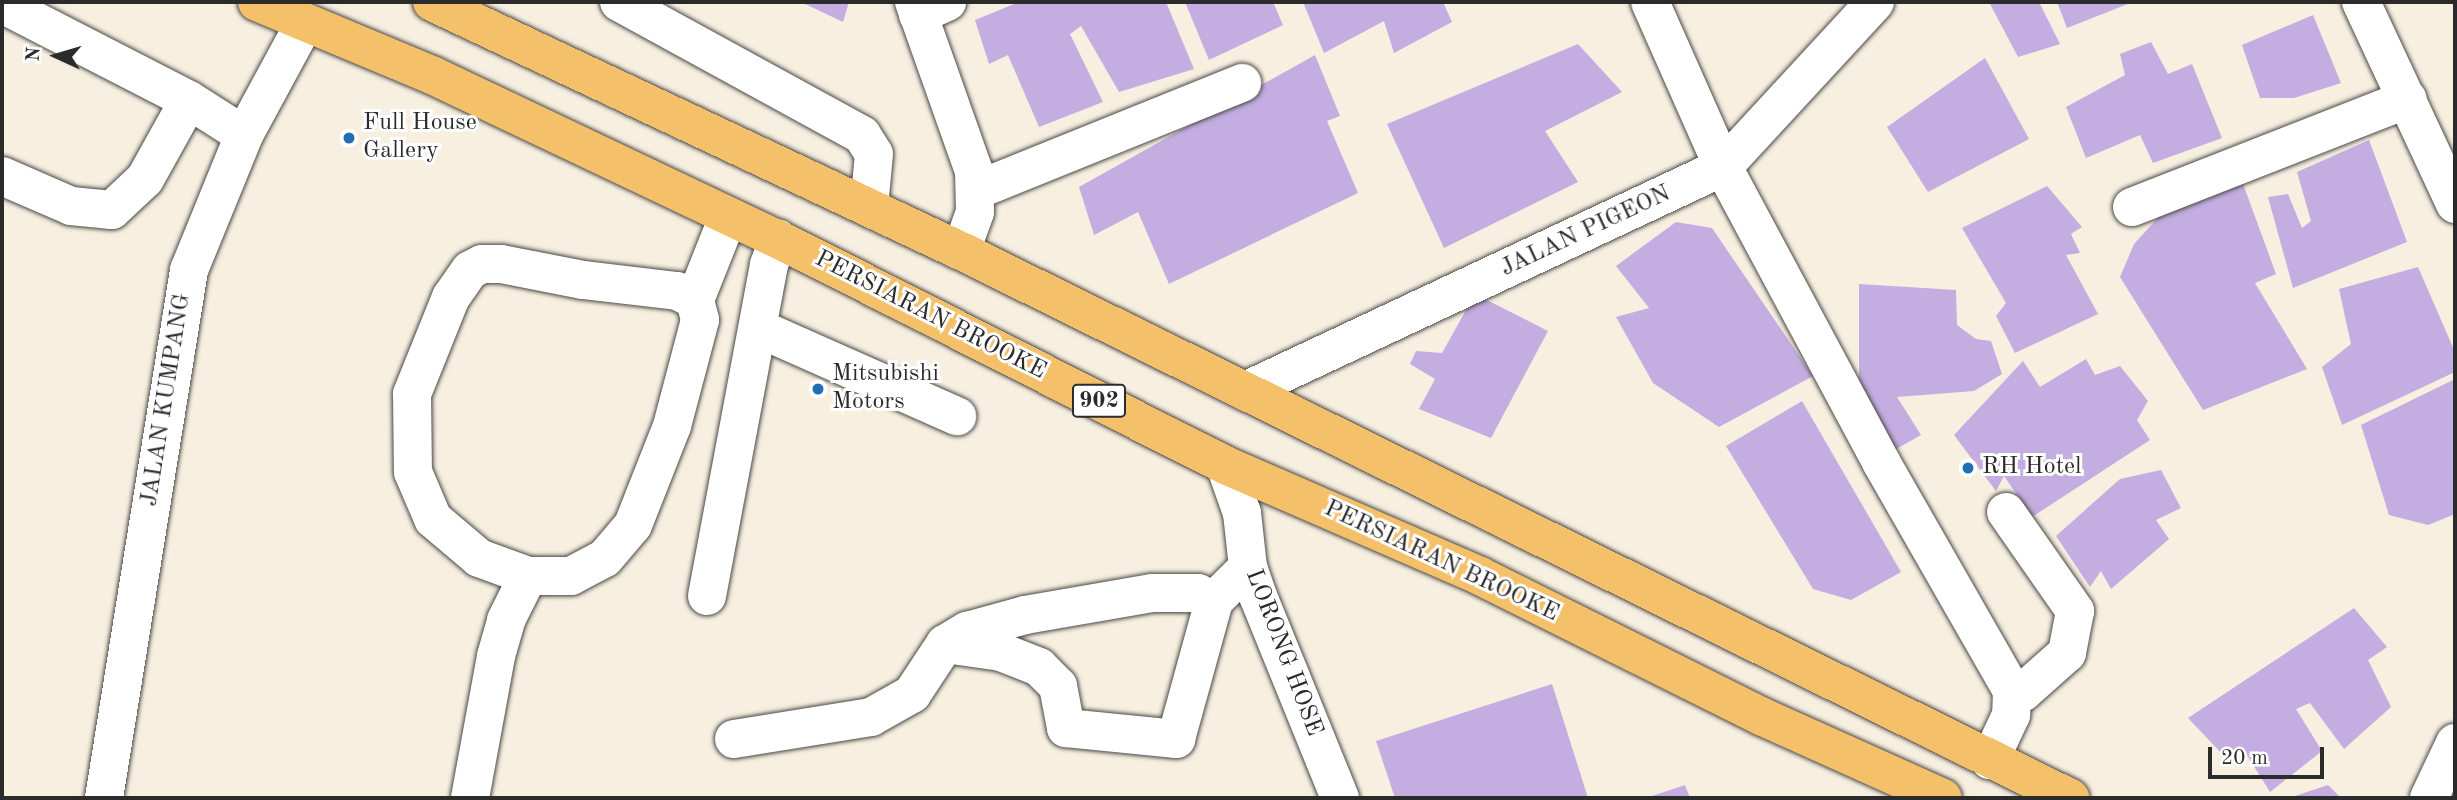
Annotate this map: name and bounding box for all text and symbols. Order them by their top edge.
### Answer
north arrow [21,21,91,91]
text: N [25,47,45,62]
place label: Full House Gallery [363,110,477,166]
marker: Full House Gallery [341,130,357,146]
street label: JALAN PIGEON [1496,180,1676,284]
street label: PERSIARAN BROOKE [810,245,1050,387]
street label: JALAN KUMPANG [136,292,198,508]
place label: Mitsubishi Motors [832,361,939,417]
marker: Mitsubishi Motors [810,381,826,397]
road number: 902 [1071,382,1127,420]
place label: RH Hotel [1982,454,2082,482]
marker: RH Hotel [1960,460,1976,476]
street label: PERSIARAN BROOKE [1319,495,1563,629]
street label: LORONG HOSE [1238,565,1328,741]
scale bar [2212,734,2328,778]
text: 20 m [2221,748,2268,769]

